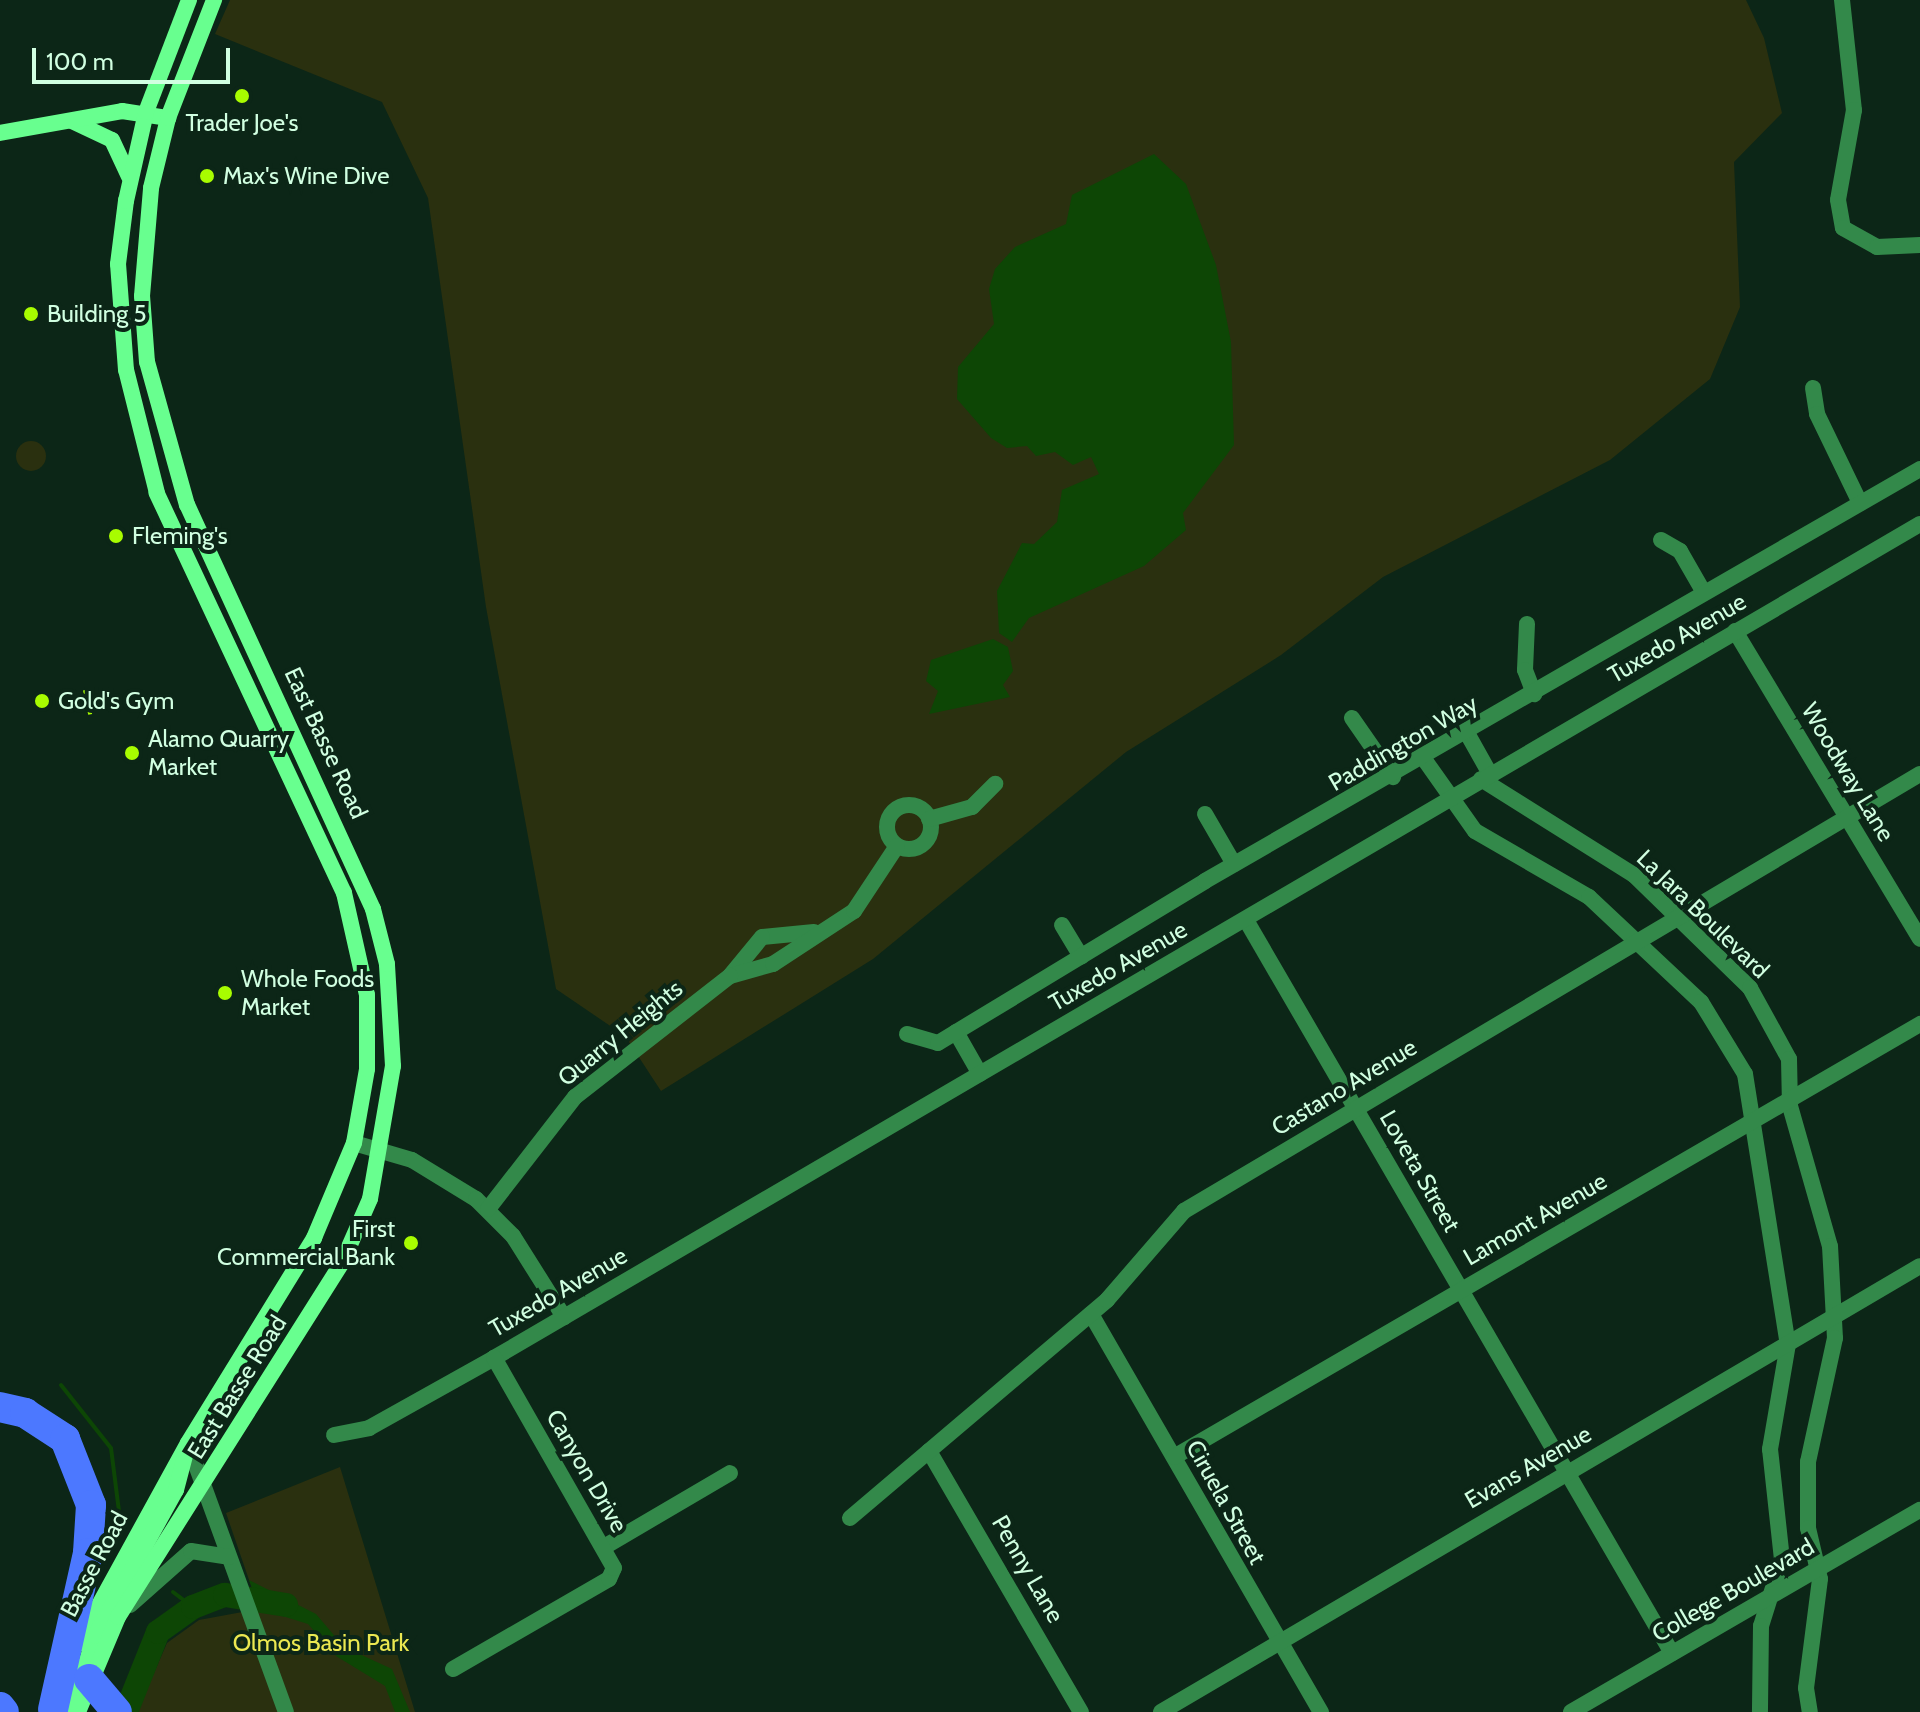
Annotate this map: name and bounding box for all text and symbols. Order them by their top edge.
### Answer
scale bar [36,32,234,82]
text: 100 m [46,47,114,76]
marker: Trader Joe's [233,87,251,105]
place label: Trader Joe's [186,109,298,137]
place label: Max's Wine Dive [223,162,389,190]
marker: Max's Wine Dive [198,167,216,185]
place label: Building 5 [47,300,147,328]
marker: Building 5 [22,305,40,323]
place label: Fleming's [132,522,228,550]
marker: Fleming's [107,527,125,545]
street label: Tuxedo Avenue [1603,587,1751,689]
street label: East Basse Road [278,663,374,823]
place label: Gold's Gym [58,687,174,715]
street label: Paddington Way [1324,689,1482,797]
marker: Gold's Gym [33,692,51,710]
street label: Woodway Lane [1795,697,1901,847]
place label: Alamo Quarry Market [148,725,289,781]
marker: Alamo Quarry Market [123,744,141,762]
street label: La Jara Boulevard [1631,844,1775,984]
street label: Tuxedo Avenue [1044,915,1192,1017]
place label: Whole Foods Market [241,965,374,1021]
street label: Quarry Heights [552,974,688,1092]
marker: Whole Foods Market [216,984,234,1002]
street label: Castano Avenue [1266,1032,1422,1142]
street label: Loveta Street [1374,1105,1466,1237]
street label: Lamont Avenue [1458,1166,1612,1272]
place label: First Commercial Bank [217,1215,395,1271]
marker: First Commercial Bank [402,1234,420,1252]
street label: Tuxedo Avenue [484,1241,632,1343]
street label: East Basse Road [181,1310,293,1464]
street label: Canyon Drive [540,1404,634,1538]
street label: Evans Avenue [1460,1419,1596,1515]
street label: Ciruela Street [1180,1435,1272,1569]
street label: Basse Road [54,1506,134,1622]
street label: Penny Lane [986,1510,1070,1628]
street label: College Boulevard [1647,1532,1819,1648]
park label: Olmos Basin Park [233,1629,409,1657]

